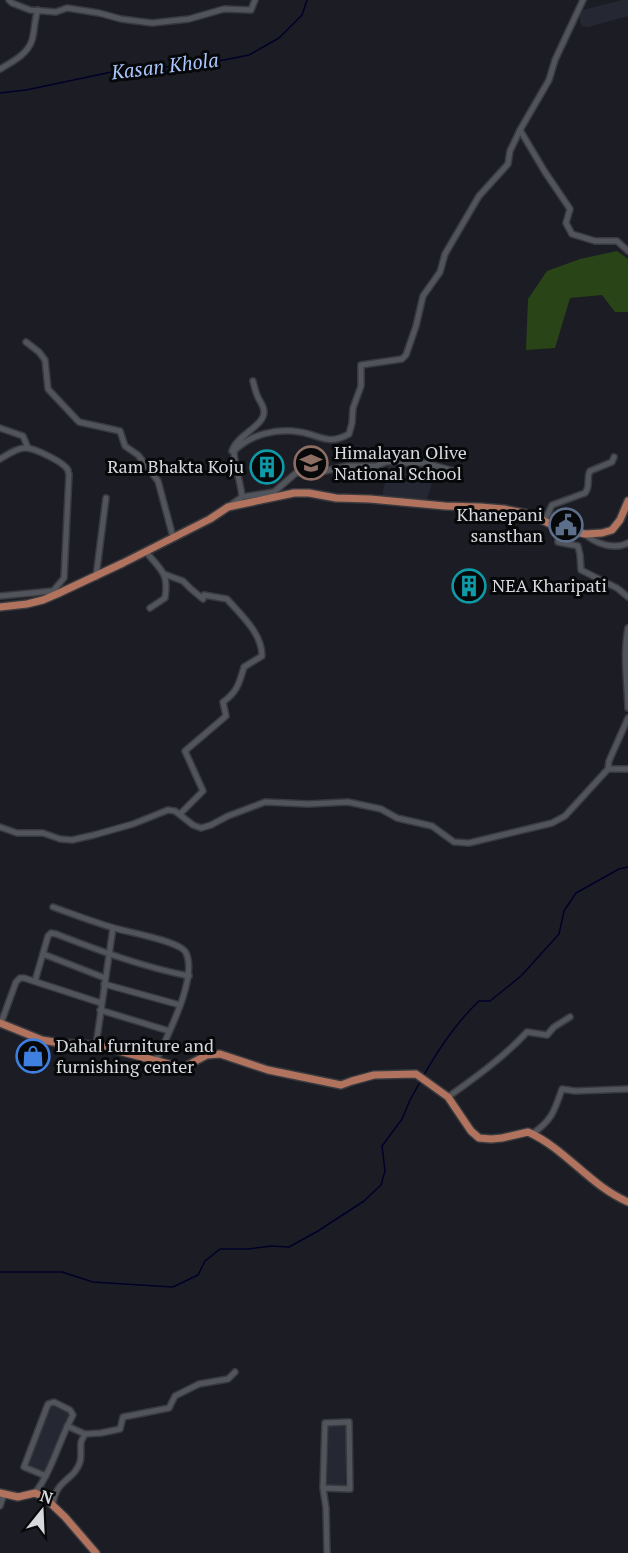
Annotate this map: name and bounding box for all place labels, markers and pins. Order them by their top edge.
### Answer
place label: Himalayan Olive National School [334,440,467,485]
school or university icon: Himalayan Olive National School [293,445,329,481]
building icon: Ram Bhakta Koju [249,449,285,485]
place label: Ram Bhakta Koju [107,454,244,478]
place label: Khanepani sansthan [457,502,543,547]
public building icon: Khanepani sansthan [548,507,584,543]
building icon: NEA Kharipati [451,568,487,604]
place label: NEA Kharipati [492,573,607,597]
place label: Dahal furniture and furnishing center [56,1033,214,1078]
shop icon: Dahal furniture and furnishing center [15,1038,51,1074]

